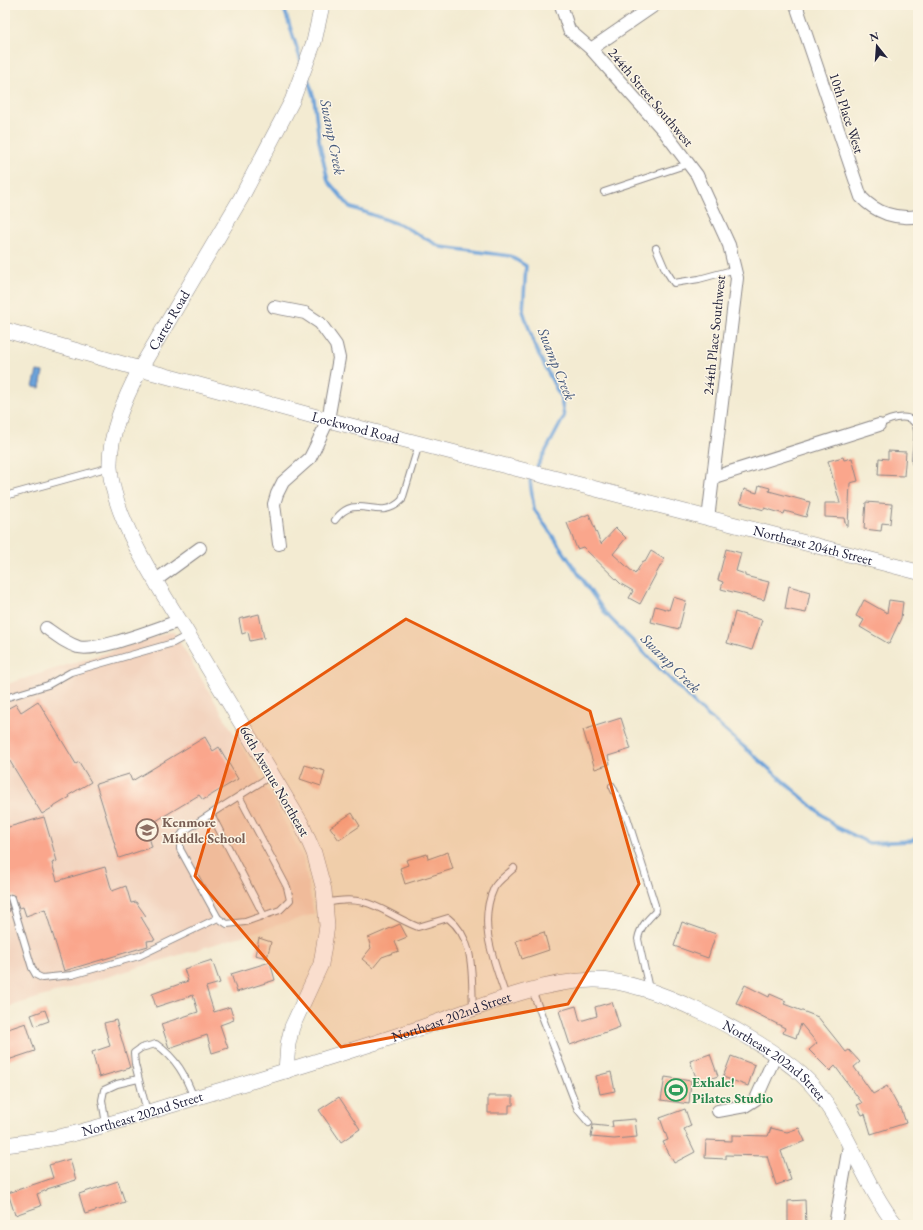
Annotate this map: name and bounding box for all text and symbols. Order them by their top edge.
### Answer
north arrow [857,26,897,66]
text: N [868,28,880,44]
street label: 244th Street Southwest [604,44,698,151]
street label: 10th Place West [825,70,869,156]
water label: Swamp Creek [316,97,350,177]
street label: 244th Place Southwest [699,273,729,396]
street label: Carter Road [144,286,194,354]
water label: Swamp Creek [533,324,580,403]
street label: Lockwood Road [310,407,402,447]
street label: Northeast 204th Street [751,521,875,569]
water label: Swamp Creek [636,628,705,697]
street label: 66th Avenue Northeast [236,722,314,840]
place label: Kenmore Middle School [162,813,246,847]
school or university icon: Kenmore Middle School [134,817,160,843]
street label: Northeast 202nd Street [389,987,514,1046]
street label: Northeast 202nd Street [720,1016,831,1105]
place label: Exhale! Pilates Studio [692,1073,773,1107]
sports icon: Exhale! Pilates Studio [663,1077,689,1103]
street label: Northeast 202nd Street [80,1087,205,1140]

